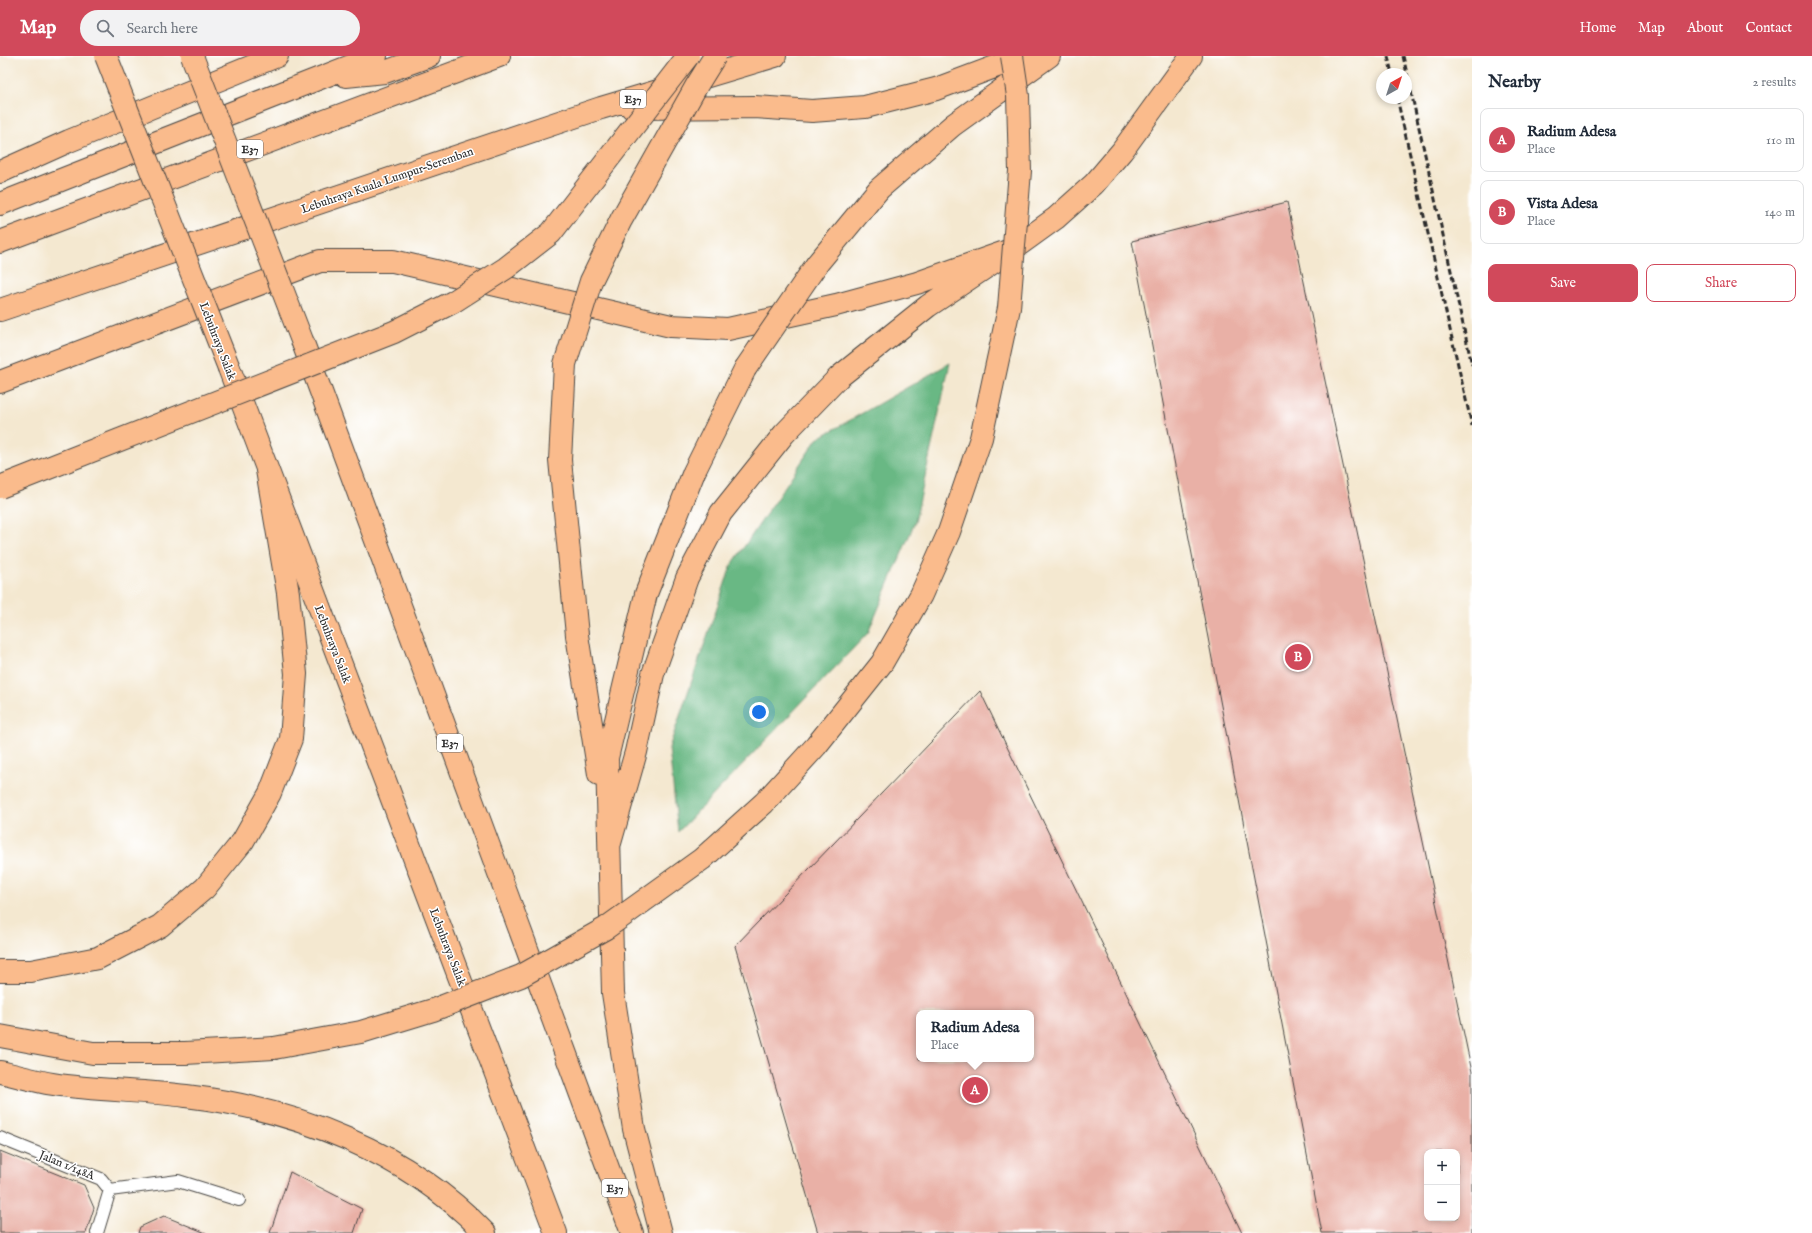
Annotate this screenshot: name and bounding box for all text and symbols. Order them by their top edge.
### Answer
search box [80,10,360,46]
text: Map [20,16,56,40]
icon: search [94,17,116,39]
text: Search here [126,19,198,38]
text: Home [1580,19,1616,37]
text: Map [1638,19,1665,37]
text: About [1687,19,1723,37]
text: Contact [1745,19,1792,37]
north arrow [1376,68,1412,104]
text: Nearby [1488,72,1541,93]
text: 2 results [1752,74,1796,91]
road number: E37 [620,90,646,108]
text: Radium Adesa [1527,122,1616,141]
text: A [1498,132,1506,149]
text: 110 m [1766,132,1795,149]
road number: E37 [237,140,263,158]
text: Place [1527,141,1555,158]
street label: Lebuhraya Kuala Lumpur–Seremban [299,144,476,218]
text: Vista Adesa [1527,194,1598,213]
text: B [1498,204,1506,221]
text: 140 m [1765,204,1795,221]
text: Place [1527,213,1555,230]
button: Save [1488,264,1638,302]
button: Share [1646,264,1796,302]
street label: Lebuhraya Salak [196,300,240,383]
street label: Lebuhraya Salak [311,603,355,686]
pin: B [1285,642,1311,672]
your location [749,702,769,722]
road number: E37 [437,734,463,752]
street label: Lebuhraya Salak [426,906,470,989]
popup [916,1010,1034,1062]
text: Radium Adesa [930,1018,1020,1037]
text: Place [930,1037,959,1054]
pin: A [962,1075,988,1105]
street label: Jalan 1/148A [34,1147,98,1185]
map controls [1424,1149,1460,1221]
button: + [1424,1149,1460,1185]
road number: E37 [602,1179,628,1197]
button: − [1424,1185,1460,1221]

